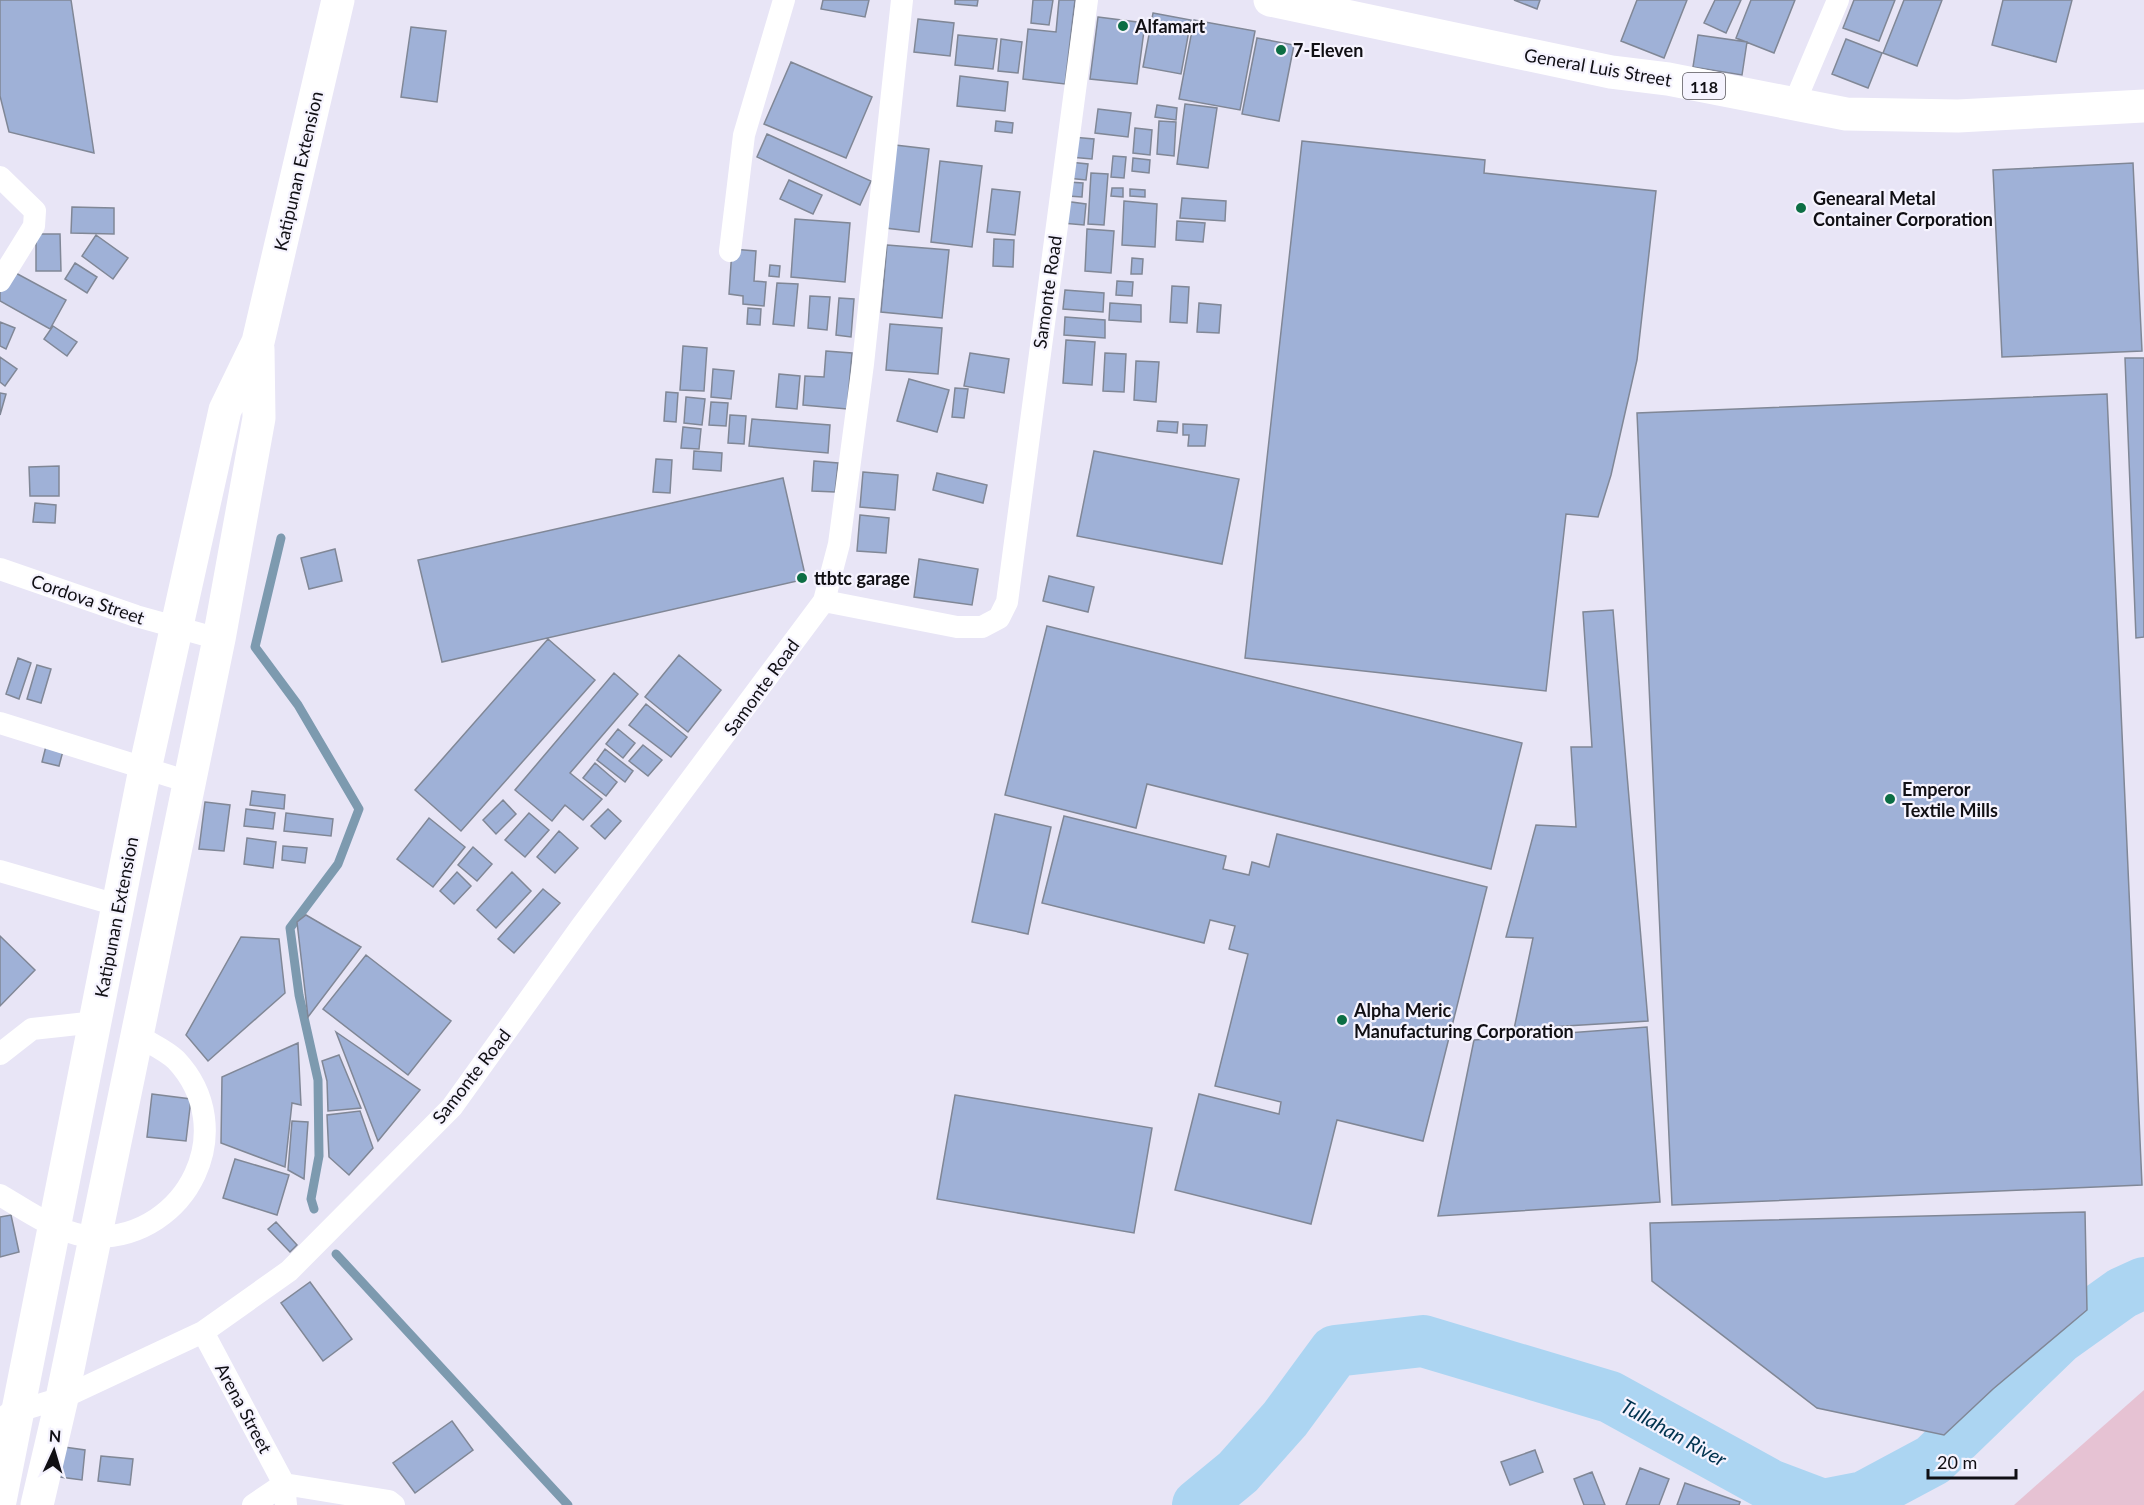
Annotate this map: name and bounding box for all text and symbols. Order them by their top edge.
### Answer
place label: Alfamart [1134,15,1205,37]
marker: Alfamart [1116,19,1130,33]
place label: 7-Eleven [1293,39,1363,61]
marker: 7-Eleven [1274,43,1288,57]
street label: General Luis Street [1523,43,1674,91]
road number: 118 [1683,73,1725,99]
street label: Katipunan Extension [269,89,327,253]
place label: Genearal Metal Container Corporation [1813,187,1993,230]
marker: Genearal Metal Container Corporation [1794,201,1808,215]
street label: Samonte Road [1028,234,1066,350]
place label: ttbtc garage [814,567,910,589]
street label: Cordova Street [28,569,148,629]
marker: ttbtc garage [795,571,809,585]
street label: Samonte Road [719,634,803,740]
place label: Emperor Textile Mills [1902,778,1998,821]
marker: Emperor Textile Mills [1883,792,1897,806]
street label: Katipunan Extension [90,835,142,999]
place label: Alpha Meric Manufacturing Corporation [1353,999,1574,1042]
marker: Alpha Meric Manufacturing Corporation [1335,1013,1349,1027]
street label: Samonte Road [427,1024,515,1128]
street label: Arena Street [211,1359,277,1457]
water label: Tullahan River [1617,1393,1732,1471]
north arrow [24,1421,84,1481]
text: N [48,1426,62,1445]
scale bar [1928,1442,2016,1480]
text: 20 m [1937,1451,1977,1473]

